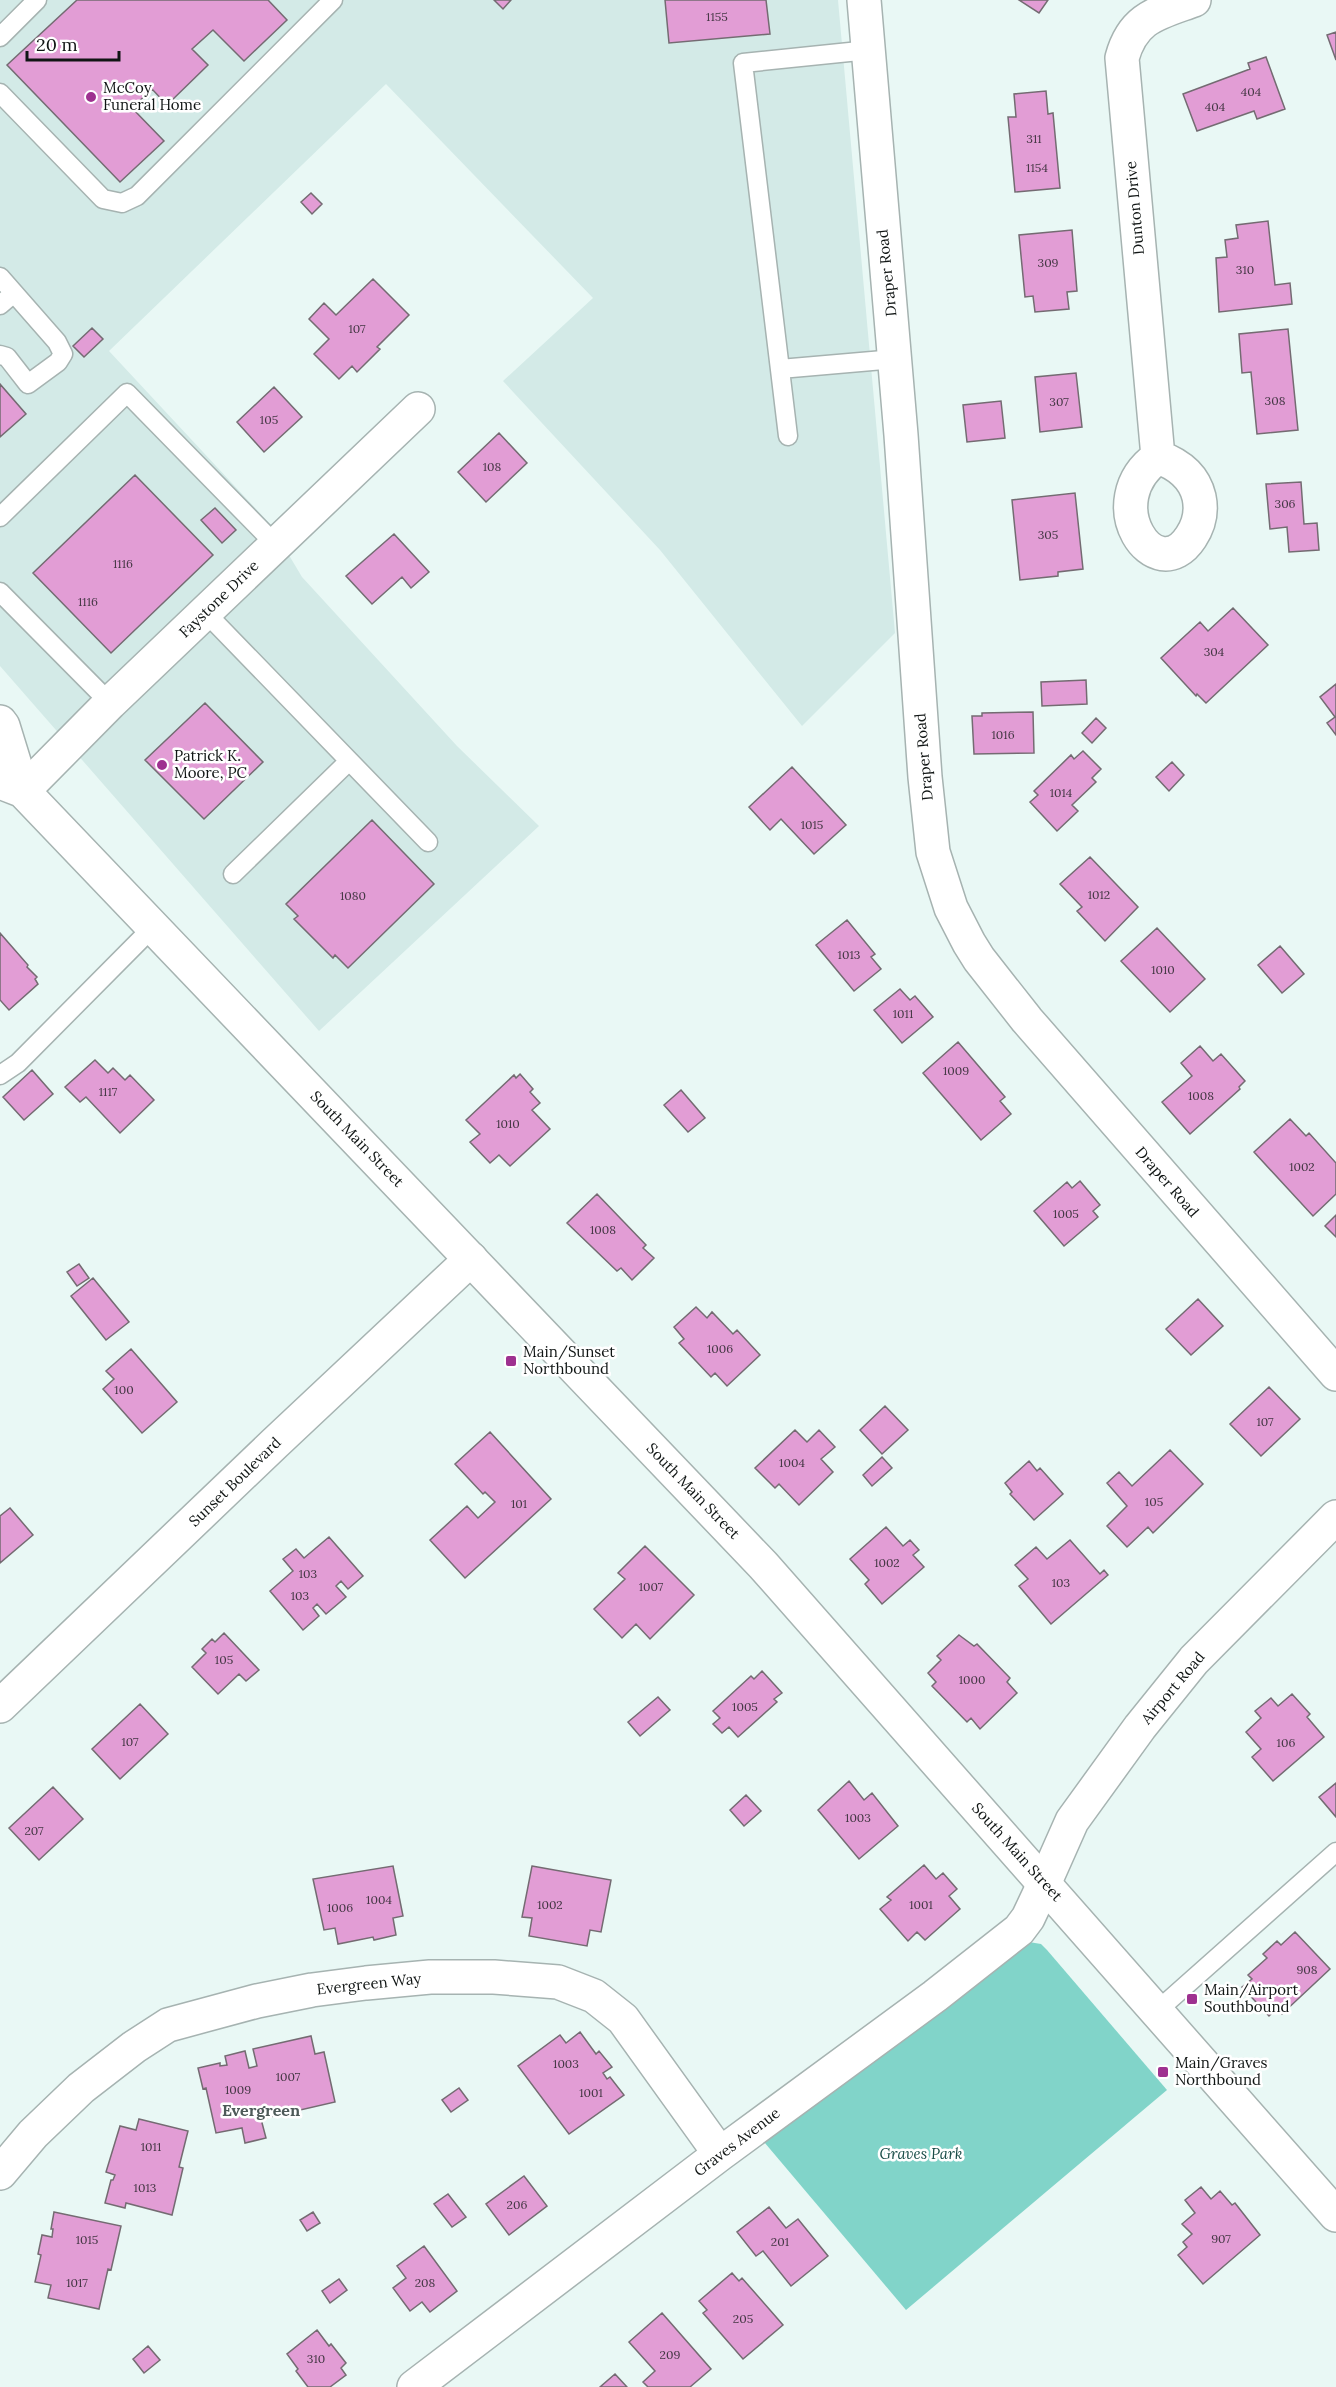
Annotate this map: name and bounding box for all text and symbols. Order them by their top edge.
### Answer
house number: 1155 [706,9,728,24]
scale bar [27,24,118,62]
text: 20 m [36,33,78,56]
place label: McCoy Funeral Home [103,78,201,114]
house number: 404 [1241,84,1262,99]
marker: McCoy Funeral Home [84,90,98,104]
house number: 404 [1205,99,1226,114]
house number: 311 [1026,131,1042,146]
house number: 1154 [1026,160,1048,175]
street label: Dunton Drive [1121,160,1148,256]
street label: Draper Road [872,228,901,318]
house number: 309 [1037,255,1059,270]
house number: 310 [1236,262,1254,277]
house number: 107 [348,321,366,336]
house number: 308 [1265,393,1286,408]
house number: 307 [1049,394,1069,409]
house number: 105 [260,412,278,427]
house number: 108 [483,459,502,474]
house number: 306 [1274,496,1296,511]
house number: 305 [1038,527,1058,542]
house number: 1116 [113,556,133,571]
street label: Faystone Drive [175,556,262,641]
house number: 1116 [78,594,98,609]
house number: 304 [1204,644,1225,659]
street label: Draper Road [910,713,937,802]
house number: 1016 [991,727,1015,742]
place label: Patrick K. Moore, PC [174,746,248,782]
marker: Patrick K. Moore, PC [155,758,169,772]
house number: 1014 [1050,785,1073,800]
house number: 1015 [801,817,823,832]
house number: 1012 [1088,887,1110,902]
house number: 1080 [340,888,366,903]
house number: 1013 [838,947,861,962]
house number: 1010 [1151,962,1175,977]
house number: 1011 [893,1006,913,1021]
house number: 1009 [943,1063,969,1078]
house number: 1117 [99,1084,118,1099]
street label: South Main Street [307,1087,408,1191]
house number: 1008 [1188,1088,1214,1103]
house number: 1010 [496,1116,520,1131]
street label: Draper Road [1131,1142,1203,1221]
house number: 1002 [1289,1159,1315,1174]
house number: 1005 [1053,1206,1079,1221]
house number: 1008 [590,1222,616,1237]
house number: 1006 [707,1341,733,1356]
place label: Main/Sunset Northbound [523,1342,615,1378]
marker: Main/Sunset Northbound [504,1354,518,1368]
house number: 100 [114,1382,134,1397]
house number: 107 [1256,1414,1274,1429]
street label: Sunset Boulevard [185,1433,285,1530]
street label: South Main Street [643,1439,744,1543]
house number: 1004 [779,1455,805,1470]
house number: 105 [1145,1494,1163,1509]
house number: 101 [511,1496,527,1511]
house number: 1002 [874,1555,900,1570]
house number: 103 [299,1566,318,1581]
house number: 103 [1052,1575,1071,1590]
house number: 1007 [639,1579,664,1594]
house number: 103 [291,1588,310,1603]
street label: Airport Road [1136,1647,1209,1729]
house number: 105 [215,1652,233,1667]
house number: 1000 [959,1672,985,1687]
house number: 1005 [732,1699,758,1714]
house number: 107 [121,1734,139,1749]
house number: 106 [1277,1735,1295,1750]
street label: South Main Street [968,1798,1067,1905]
house number: 1003 [845,1810,871,1825]
house number: 207 [24,1823,44,1838]
house number: 1004 [366,1892,392,1907]
house number: 1002 [537,1897,563,1912]
house number: 1001 [909,1897,933,1912]
house number: 1006 [327,1900,353,1915]
house number: 908 [1296,1962,1318,1977]
street label: Evergreen Way [316,1969,422,1998]
place label: Main/Airport Southbound [1204,1980,1299,2016]
marker: Main/Airport Southbound [1185,1992,1199,2006]
place label: Main/Graves Northbound [1175,2053,1268,2089]
house number: 1003 [553,2056,579,2071]
marker: Main/Graves Northbound [1156,2065,1170,2079]
house number: 1007 [276,2069,301,2084]
house number: 1009 [225,2082,251,2097]
house number: 1001 [579,2085,603,2100]
district label: Evergreen [222,2100,300,2120]
street label: Graves Avenue [690,2103,783,2180]
house number: 1011 [141,2139,161,2154]
park label: Graves Park [880,2144,963,2163]
house number: 1013 [134,2180,157,2195]
house number: 206 [507,2197,527,2212]
house number: 907 [1211,2231,1231,2246]
house number: 1015 [76,2232,98,2247]
house number: 201 [771,2234,789,2249]
house number: 1017 [66,2275,88,2290]
house number: 208 [415,2275,436,2290]
house number: 205 [733,2311,753,2326]
house number: 209 [660,2347,680,2362]
house number: 310 [307,2351,325,2366]

